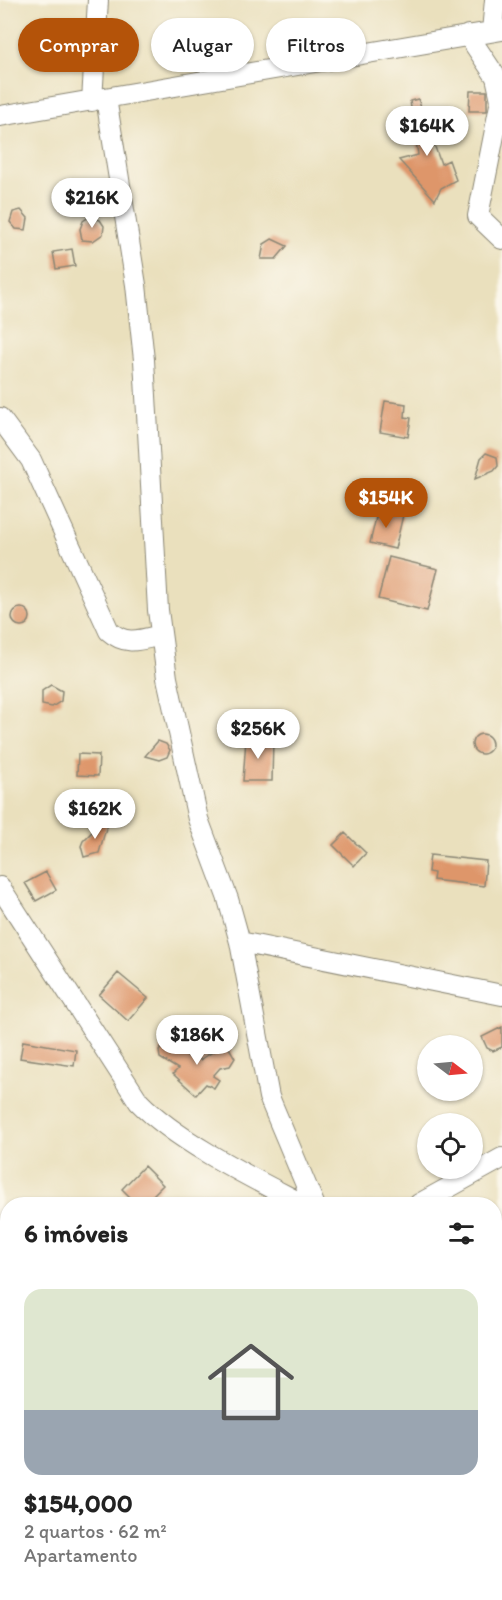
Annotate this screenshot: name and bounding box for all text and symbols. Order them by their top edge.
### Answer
chip: Comprar [18,18,139,72]
chip: Alugar [151,18,254,72]
chip: Filtros [266,18,366,72]
pin: $164K [385,106,469,157]
text: $164K [400,113,454,137]
pin: $216K [50,178,134,229]
text: $216K [65,185,119,209]
pin: $154K [344,478,428,529]
text: $154K [359,485,413,509]
pin: $256K [216,709,300,760]
text: $256K [231,716,285,740]
pin: $162K [53,789,137,840]
text: $162K [68,796,122,820]
pin: $186K [155,1015,239,1066]
text: $186K [170,1022,224,1046]
north arrow [417,1035,483,1101]
map controls [417,1035,483,1179]
button: locate [417,1113,483,1179]
text: 6 imóveis [24,1217,128,1249]
icon: filters [445,1217,478,1250]
icon: home [197,1328,305,1436]
text: $154,000 [24,1487,133,1519]
text: 2 quartos · 62 m² [24,1519,167,1543]
text: Apartamento [24,1543,138,1567]

